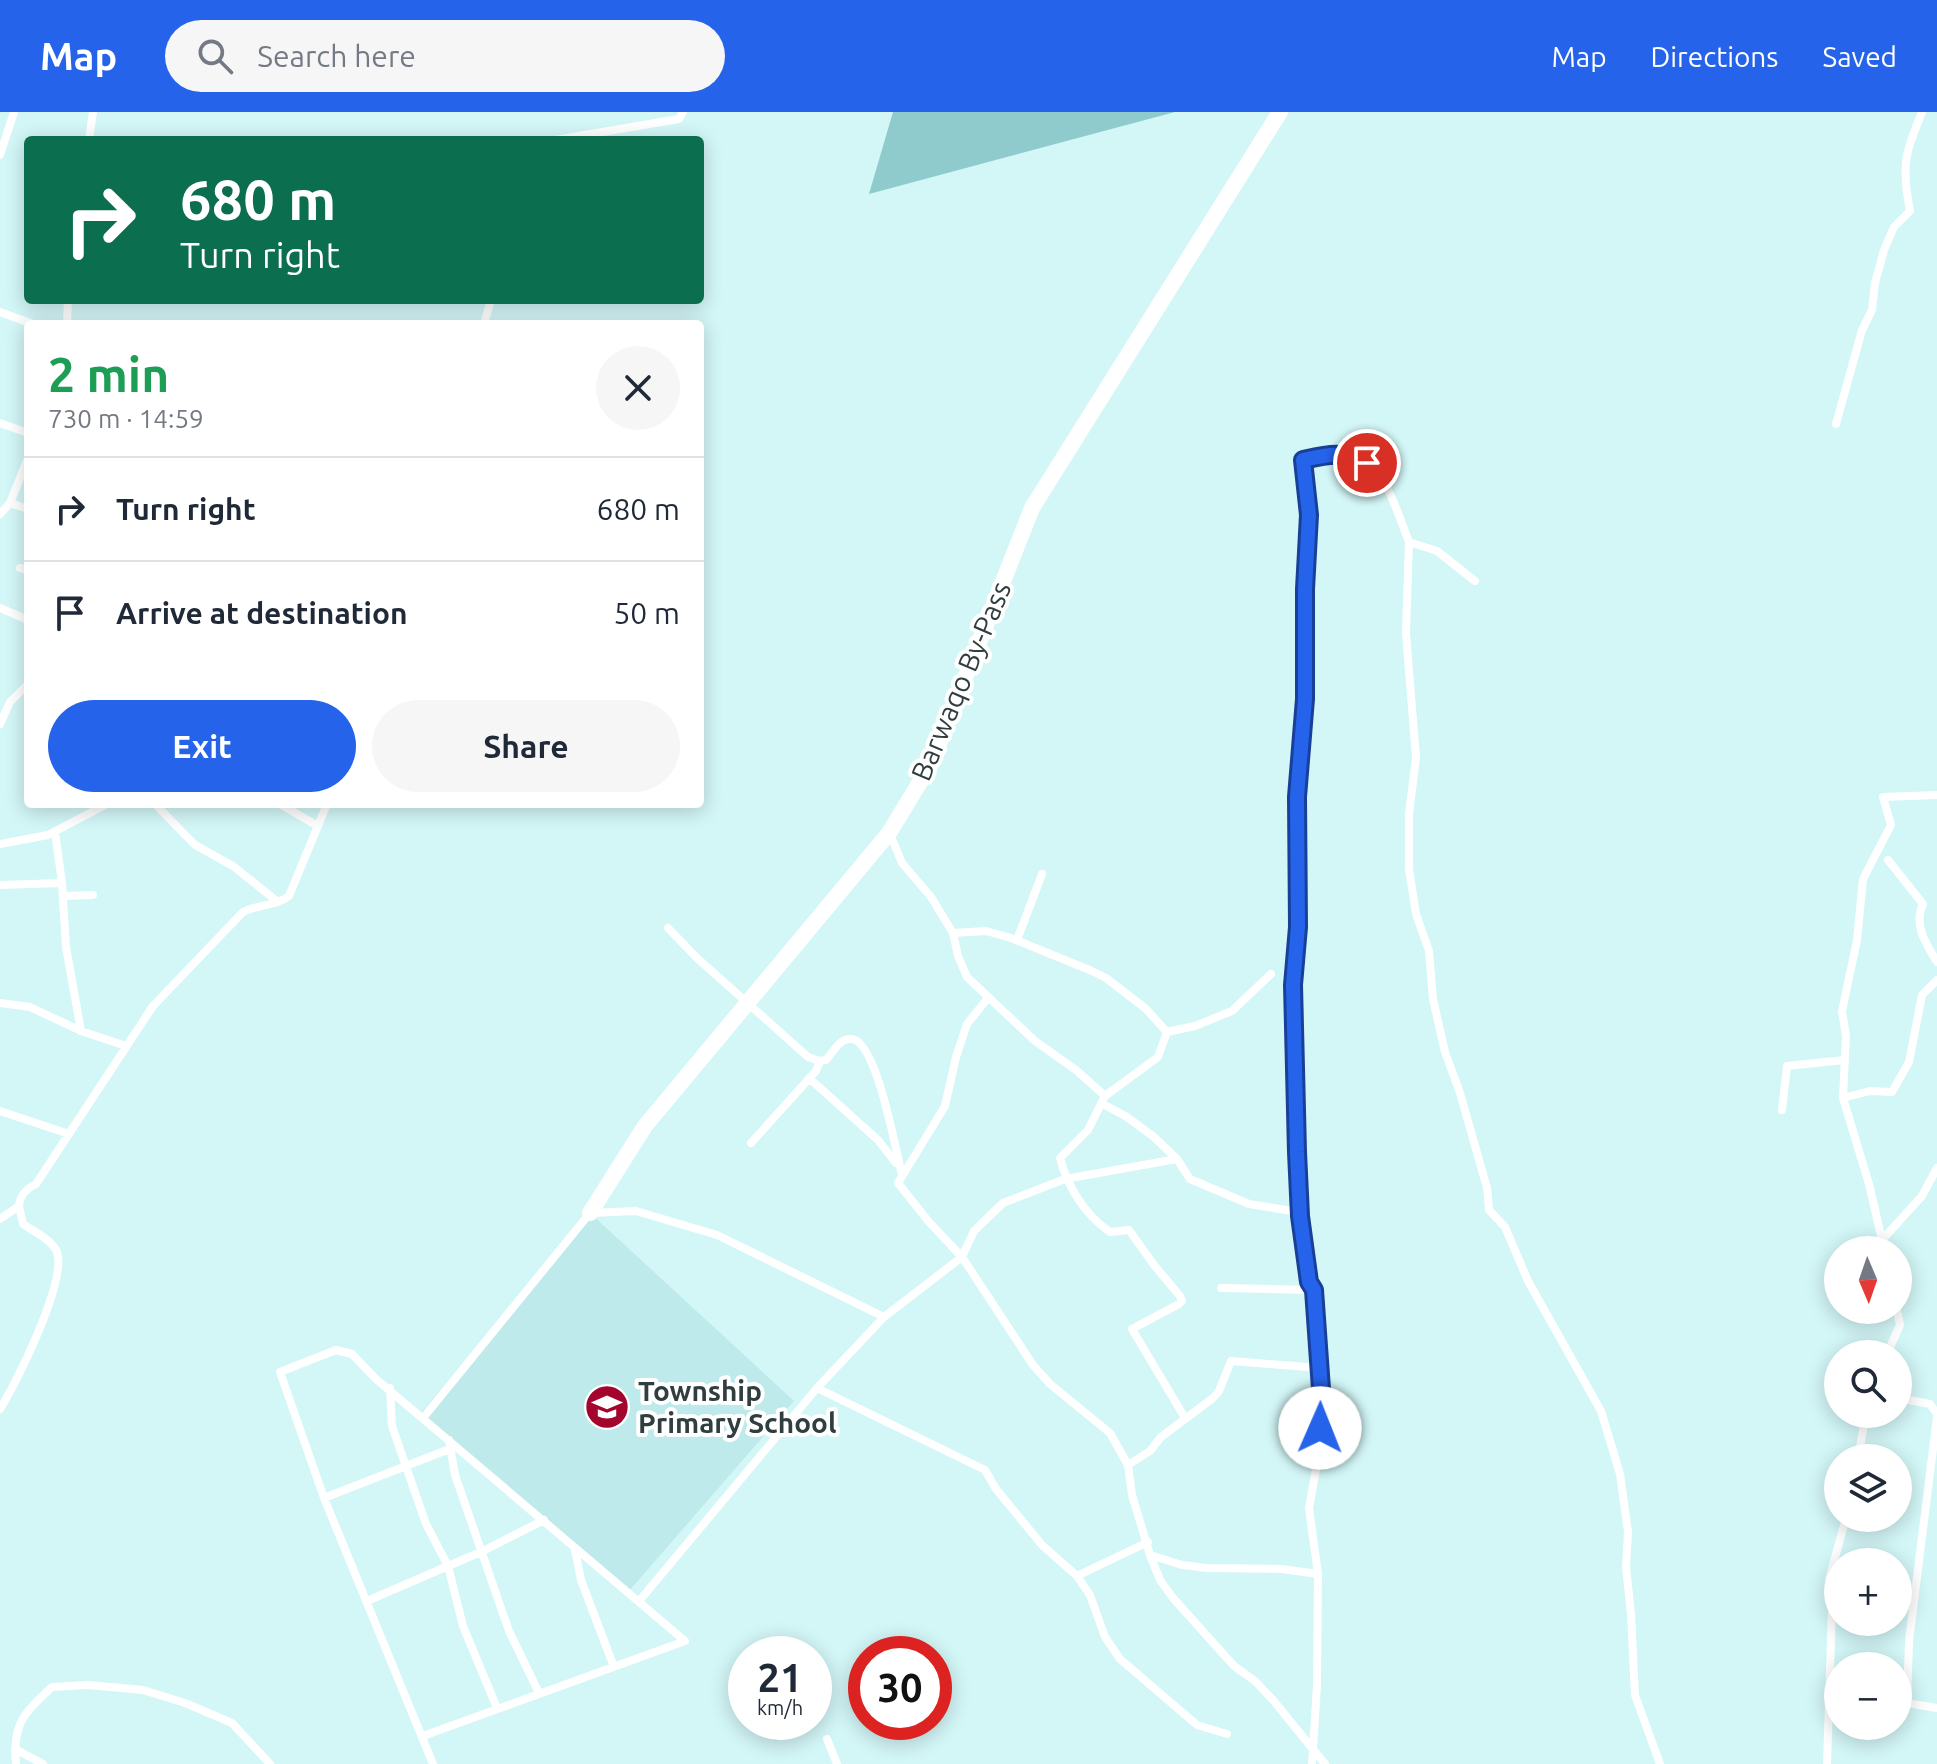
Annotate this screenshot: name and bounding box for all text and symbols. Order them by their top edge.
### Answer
search box [165,20,725,92]
icon: search [193,34,237,78]
text: Map [40,35,117,77]
text: Search here [257,39,416,73]
text: Map [1551,41,1607,72]
text: Directions [1651,41,1778,72]
text: Saved [1822,41,1897,72]
icon: right [48,168,152,272]
text: 680 m [180,168,336,231]
text: Turn right [180,234,340,275]
button: close [596,346,680,430]
text: 2 min [48,347,169,401]
text: 730 m · 14:59 [48,404,204,433]
pin [1333,429,1401,497]
icon: arrive [1345,441,1389,485]
icon: right [48,487,92,531]
text: Turn right [116,492,256,526]
text: 680 m [596,492,680,526]
street label: Barwaqo By-Pass [905,577,1016,785]
icon: arrive [48,591,92,635]
text: Arrive at destination [116,596,408,630]
text: 50 m [613,596,680,630]
button: Exit [48,700,356,792]
button: Share [372,700,680,792]
north arrow [1824,1236,1912,1324]
map controls [1824,1236,1912,1740]
button: search [1824,1340,1912,1428]
place label: Township Primary School [638,1375,836,1438]
school or university icon: Township Primary School [583,1383,631,1431]
position arrow [1278,1386,1362,1470]
button: layers [1824,1444,1912,1532]
button: + [1824,1548,1912,1636]
speed limit sign: 30 [848,1636,952,1740]
button: − [1824,1652,1912,1740]
text: 21 [757,1655,803,1700]
text: km/h [757,1696,803,1719]

